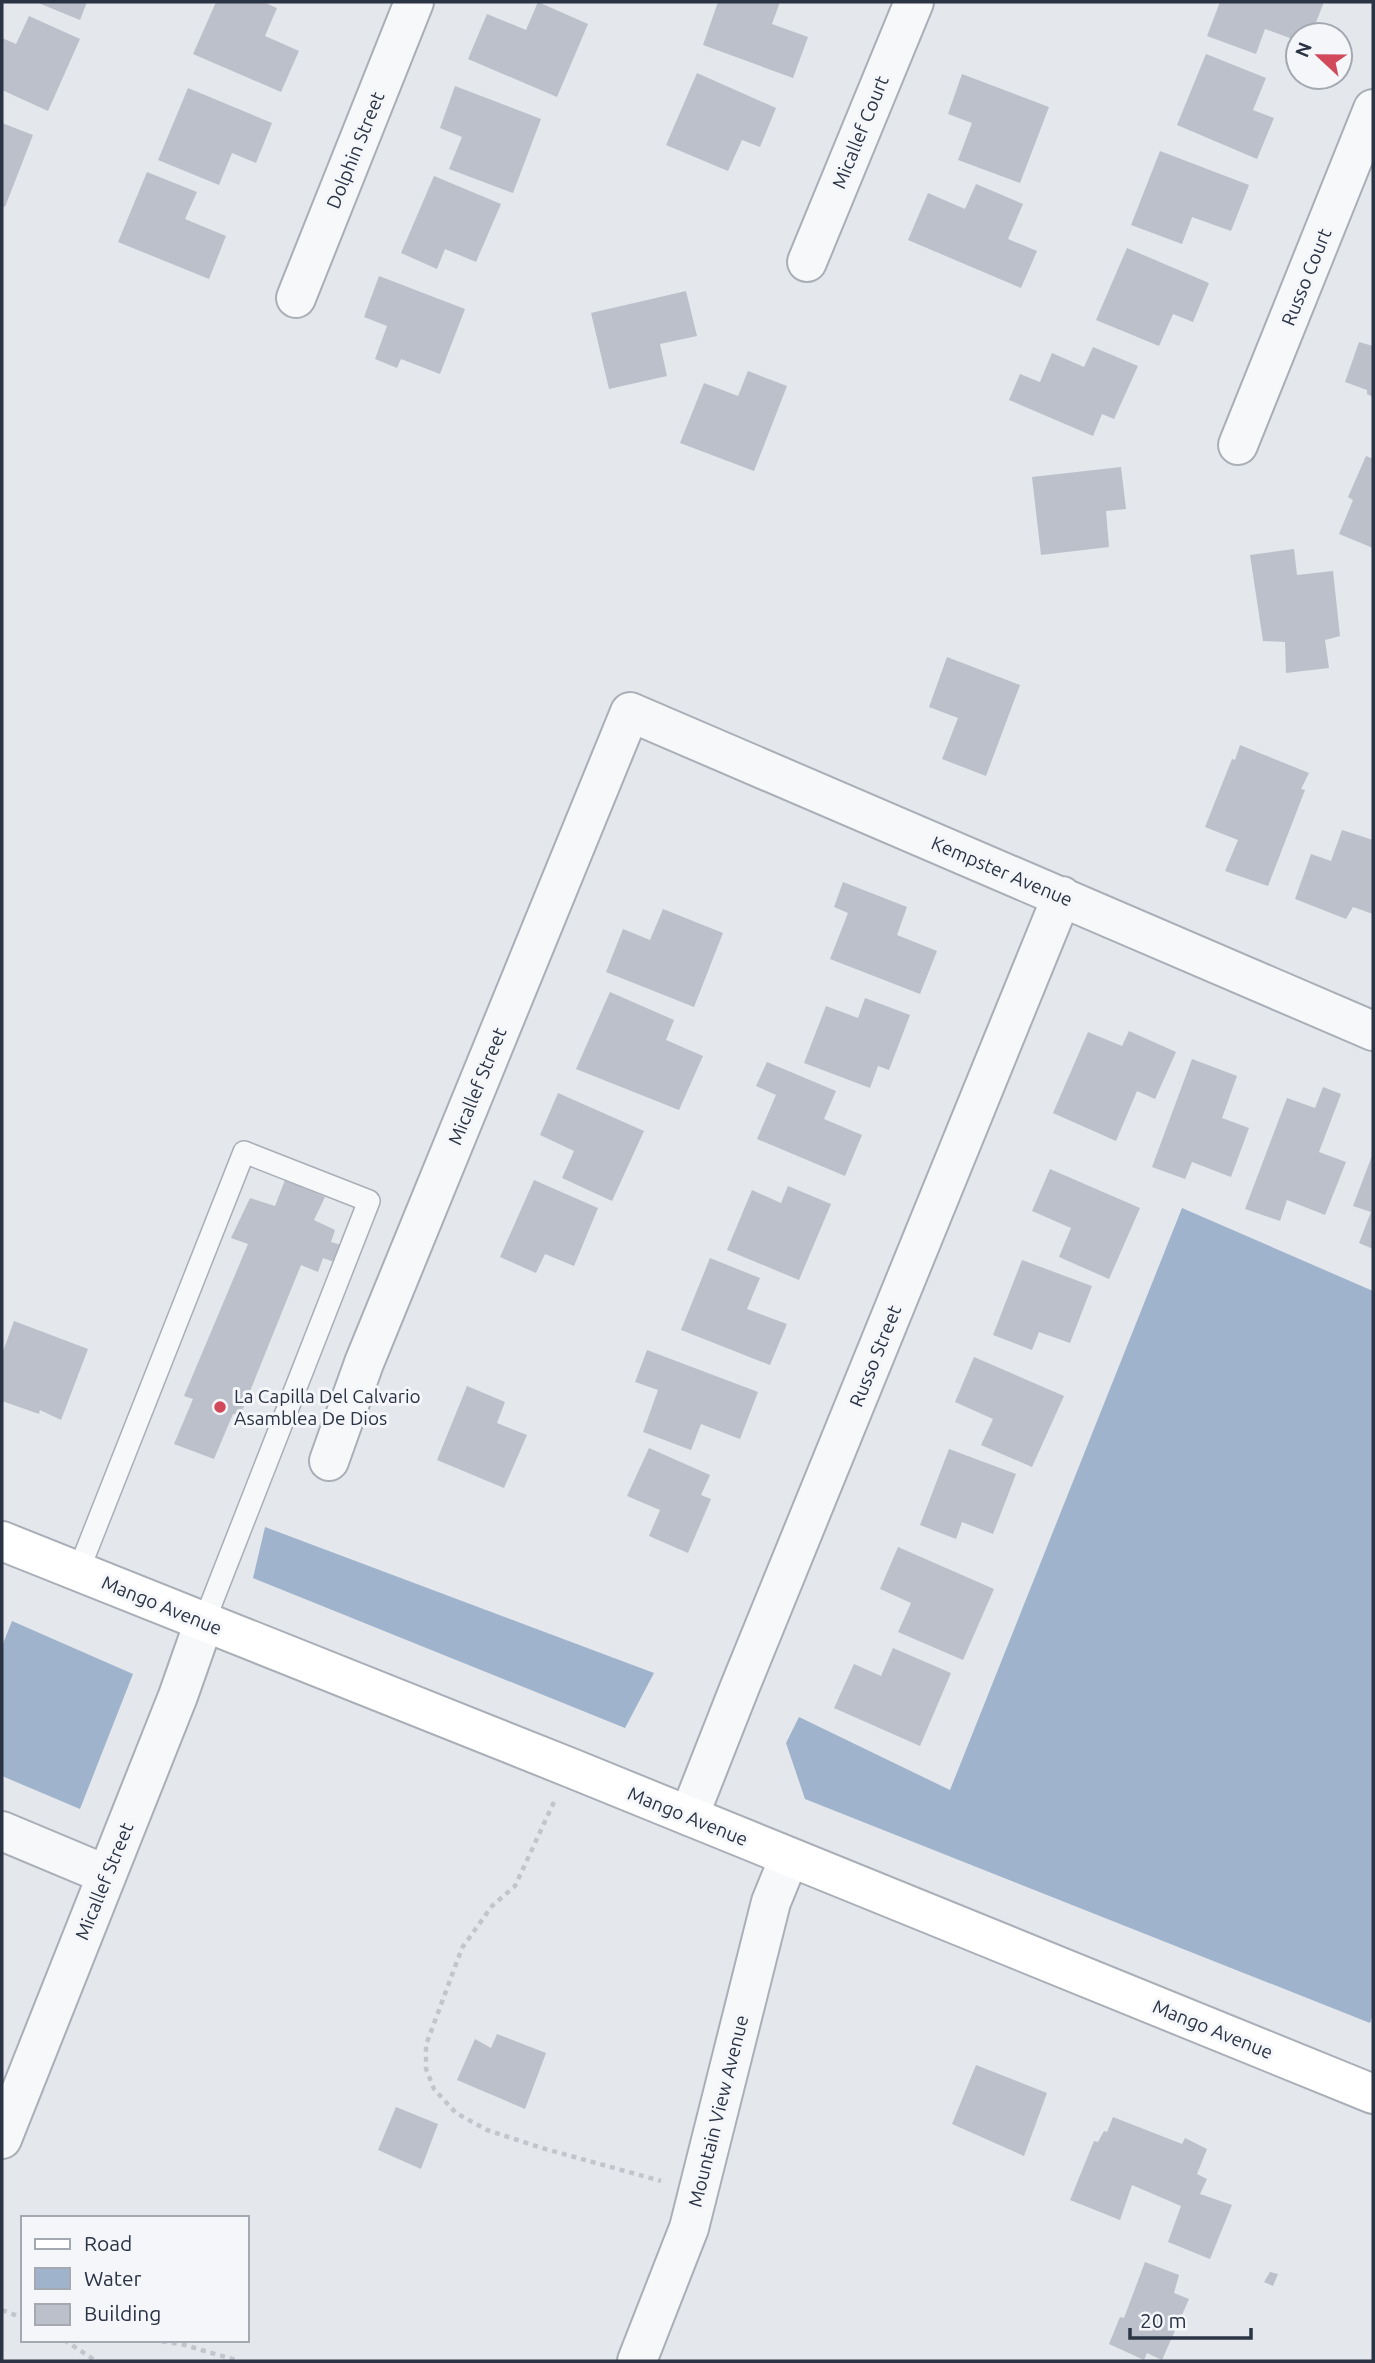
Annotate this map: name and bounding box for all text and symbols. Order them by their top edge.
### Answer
north arrow [1284,21,1354,91]
text: N [1290,39,1316,60]
street label: Micallef Court [827,72,893,192]
street label: Dolphin Street [322,88,389,212]
street label: Russo Court [1277,225,1336,329]
street label: Kempster Avenue [928,831,1076,911]
street label: Micallef Street [443,1024,511,1148]
street label: Russo Street [845,1301,906,1410]
place label: La Capilla Del Calvario Asamblea De Dios [234,1385,421,1429]
marker: La Capilla Del Calvario Asamblea De Dios [212,1399,228,1415]
street label: Mango Avenue [99,1571,225,1639]
street label: Mango Avenue [625,1782,751,1850]
street label: Micallef Street [70,1819,138,1943]
street label: Mango Avenue [1150,1995,1276,2063]
street label: Mountain View Avenue [683,2013,753,2209]
legend [21,2216,248,2342]
text: Road [84,2231,132,2255]
text: Water [84,2266,142,2290]
scale bar [1130,2296,1251,2340]
text: Building [84,2301,161,2325]
text: 20 m [1140,2308,1187,2332]

